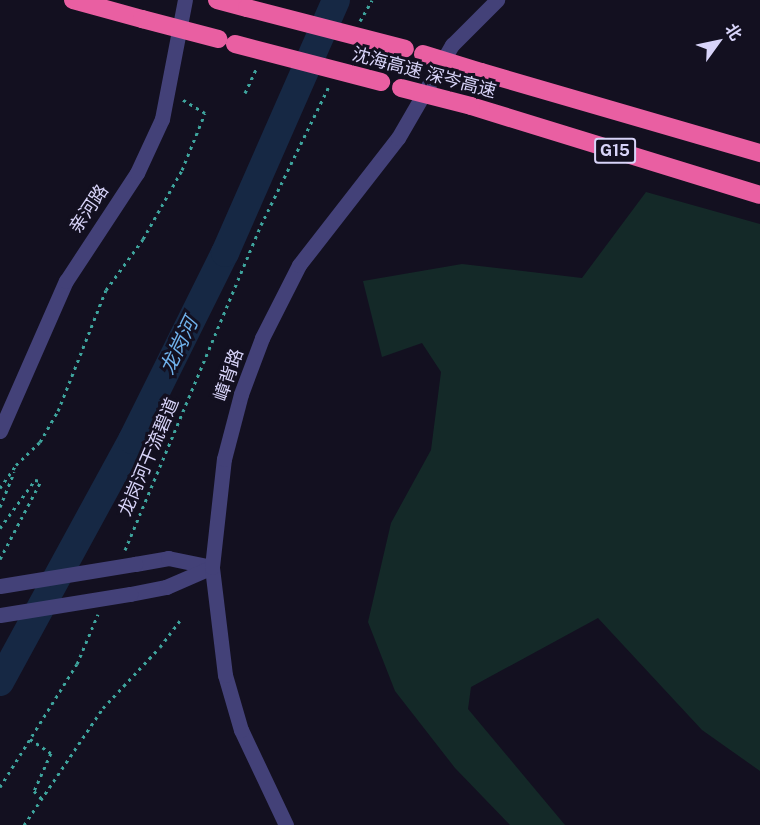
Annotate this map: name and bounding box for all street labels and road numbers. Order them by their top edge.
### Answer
street label: 沈海高速 深岑高速 [350,43,498,103]
road number: G15 [594,138,636,164]
street label: 亲河路 [65,181,113,237]
street label: 嶂背路 [210,346,248,404]
street label: 龙岗河干流碧道 [114,395,184,519]

